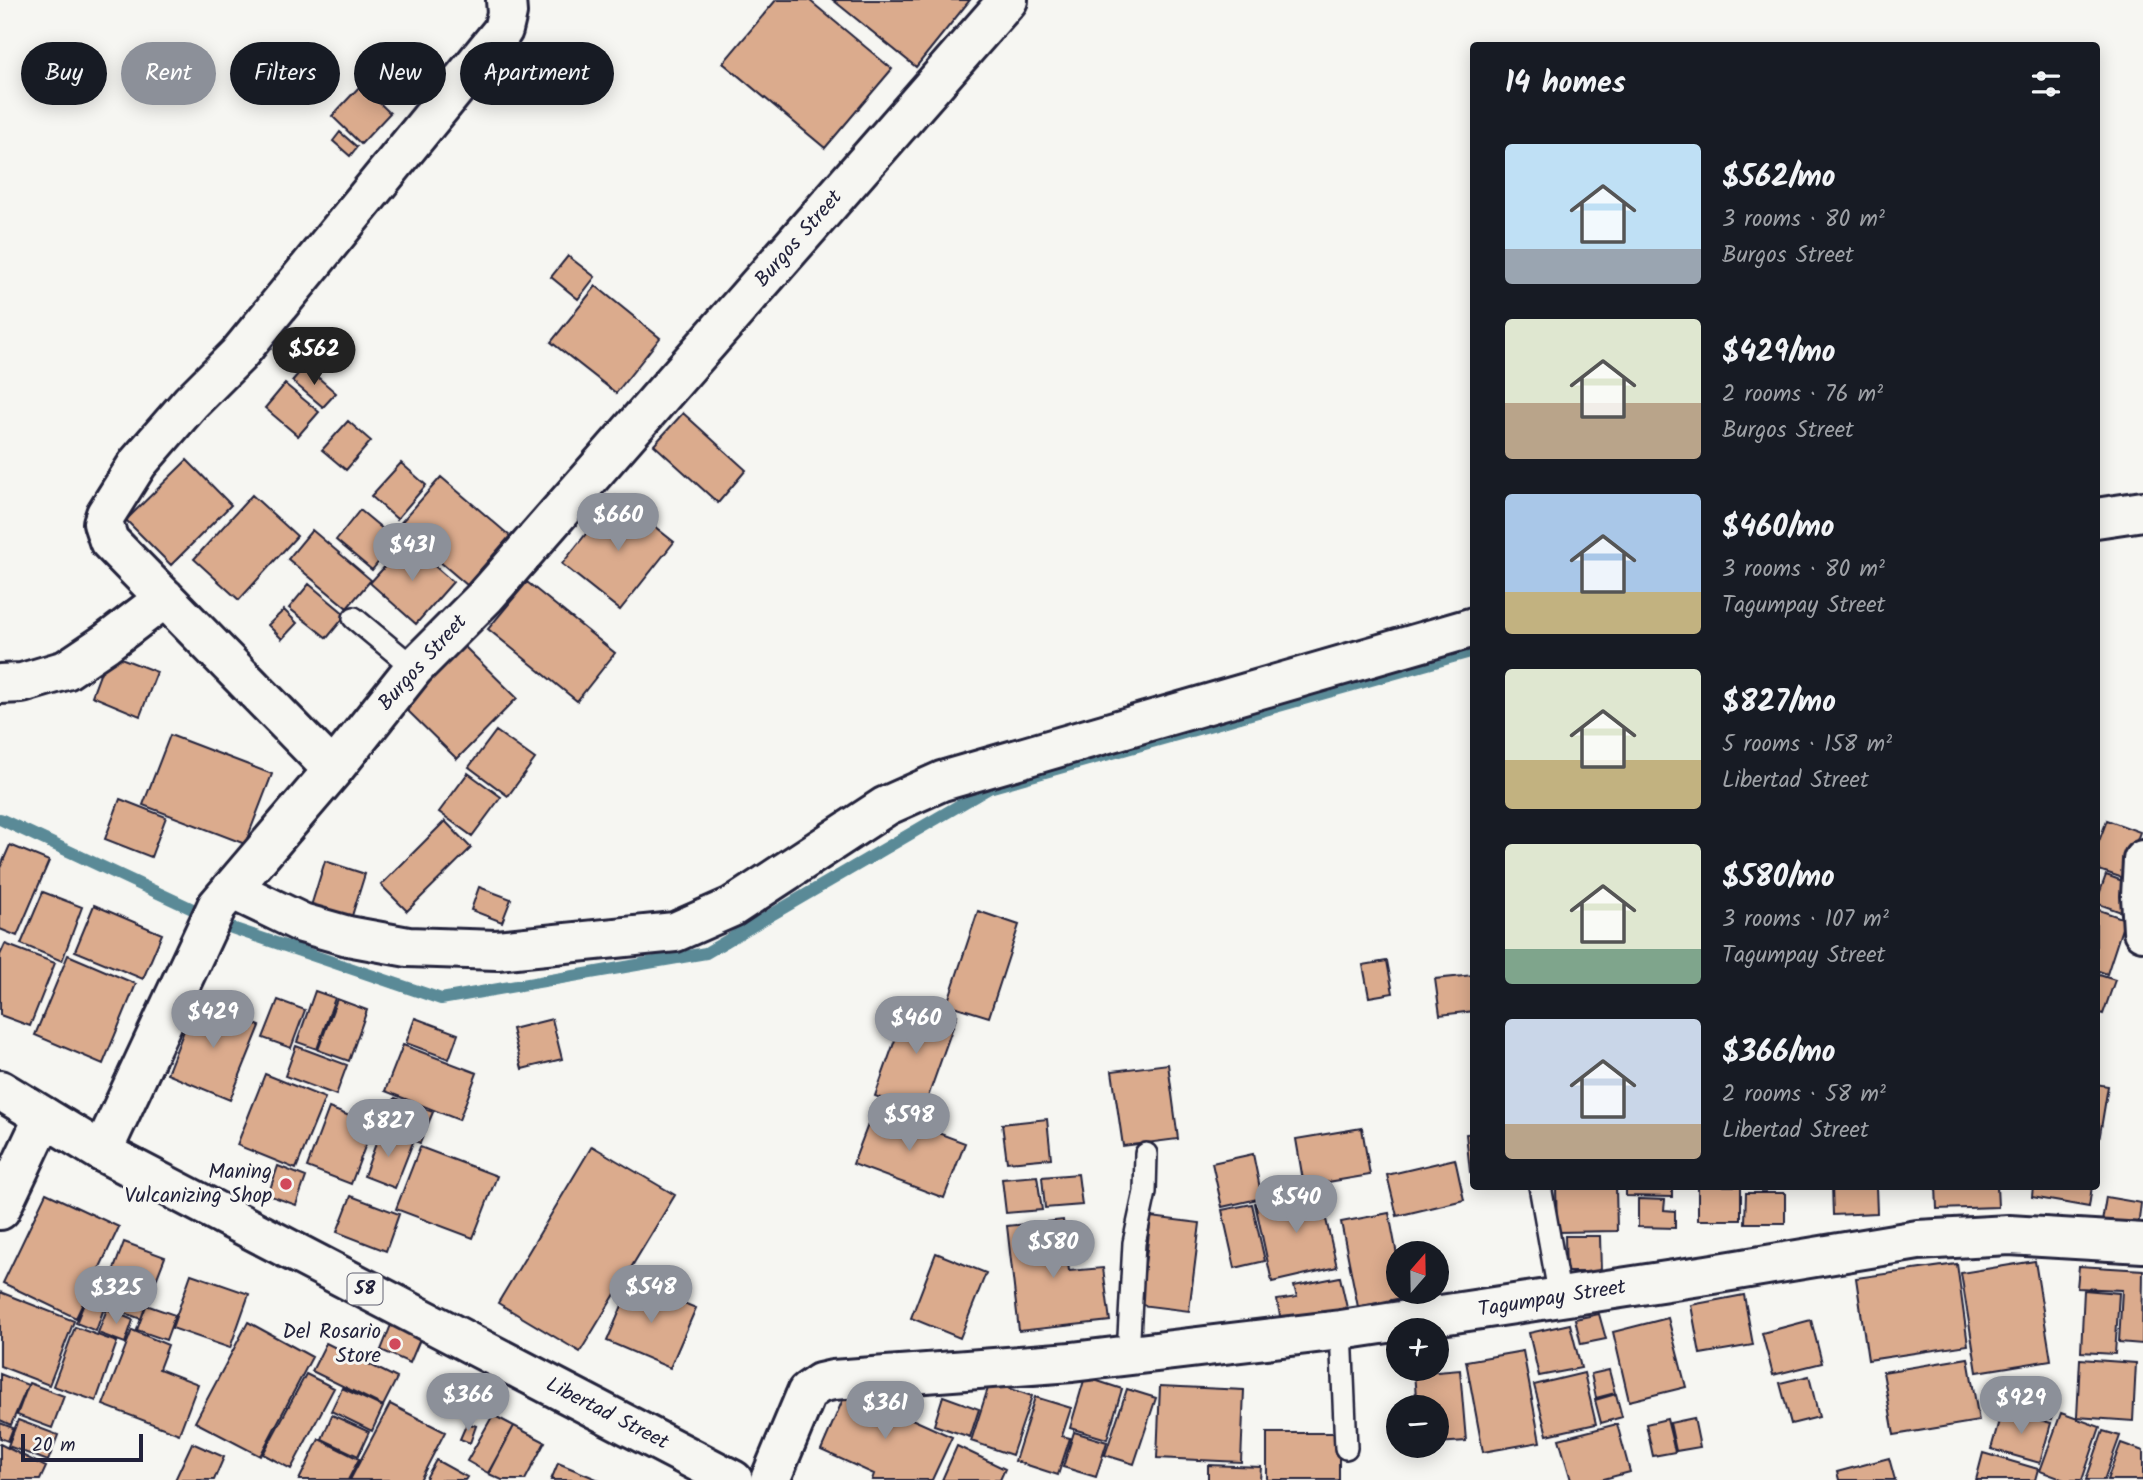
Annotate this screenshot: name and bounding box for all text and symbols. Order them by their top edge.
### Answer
chip: Buy [21,42,107,105]
chip: Rent [121,42,216,105]
chip: Filters [230,42,340,105]
chip: New [354,42,446,105]
chip: Apartment [460,42,614,105]
text: 14 homes [1505,60,1626,108]
icon: filters [2027,65,2065,103]
text: $562/mo [1722,154,1835,202]
icon: home [1561,172,1645,256]
street label: Burgos Street [747,182,852,295]
text: 3 rooms · 80 m² [1722,202,1885,238]
text: Burgos Street [1722,238,1854,274]
pin: $562 [273,328,355,387]
text: $429/mo [1722,329,1836,377]
text: $562 [288,332,340,368]
icon: home [1561,347,1645,431]
text: 2 rooms · 76 m² [1722,377,1883,413]
text: Burgos Street [1722,413,1854,449]
pin: $660 [577,494,659,553]
text: $660 [593,498,643,534]
text: $460/mo [1722,504,1834,552]
icon: home [1561,522,1645,606]
pin: $431 [371,524,453,583]
text: $431 [389,528,435,564]
text: 3 rooms · 80 m² [1722,552,1885,588]
text: Tagumpay Street [1722,588,1886,624]
street label: Burgos Street [370,607,476,719]
text: $827/mo [1722,679,1836,727]
icon: home [1561,697,1645,781]
text: 5 rooms · 158 m² [1722,727,1892,763]
text: Libertad Street [1722,763,1869,799]
text: $580/mo [1722,854,1835,902]
icon: home [1561,872,1645,956]
text: 3 rooms · 107 m² [1722,902,1889,938]
text: Tagumpay Street [1722,938,1886,974]
pin: $429 [172,990,254,1050]
text: $429 [187,995,239,1031]
pin: $460 [875,996,957,1056]
text: $460 [891,1001,941,1037]
text: $366/mo [1722,1029,1835,1077]
icon: home [1561,1047,1645,1131]
text: 2 rooms · 58 m² [1722,1077,1886,1113]
pin: $598 [868,1094,950,1153]
text: $598 [884,1098,934,1134]
pin: $827 [347,1100,429,1159]
text: $827 [362,1104,414,1140]
text: Libertad Street [1722,1113,1869,1149]
place label: Maning Vulcanizing Shop [124,1156,272,1213]
marker: Maning Vulcanizing Shop [278,1176,294,1192]
pin: $540 [1255,1176,1337,1235]
text: $540 [1271,1180,1321,1216]
pin: $580 [1012,1220,1094,1280]
text: $580 [1028,1225,1078,1261]
north arrow [1386,1241,1449,1304]
map controls [1386,1241,1449,1458]
pin: $325 [75,1266,157,1326]
pin: $548 [610,1266,692,1325]
text: $548 [625,1270,677,1306]
text: $325 [90,1271,142,1307]
street label: Tagumpay Street [1476,1271,1629,1327]
road number: 58 [348,1274,382,1304]
place label: Del Rosario Store [282,1316,382,1373]
button: + [1386,1318,1449,1381]
marker: Del Rosario Store [387,1336,403,1352]
street label: Libertad Street [540,1369,675,1460]
pin: $366 [427,1374,509,1433]
pin: $929 [1980,1376,2062,1436]
text: $366 [442,1378,494,1414]
text: $929 [1996,1381,2046,1417]
pin: $361 [844,1382,926,1441]
text: $361 [862,1386,908,1422]
button: − [1386,1395,1449,1458]
scale bar [21,1431,144,1463]
text: 20 m [32,1431,75,1461]

